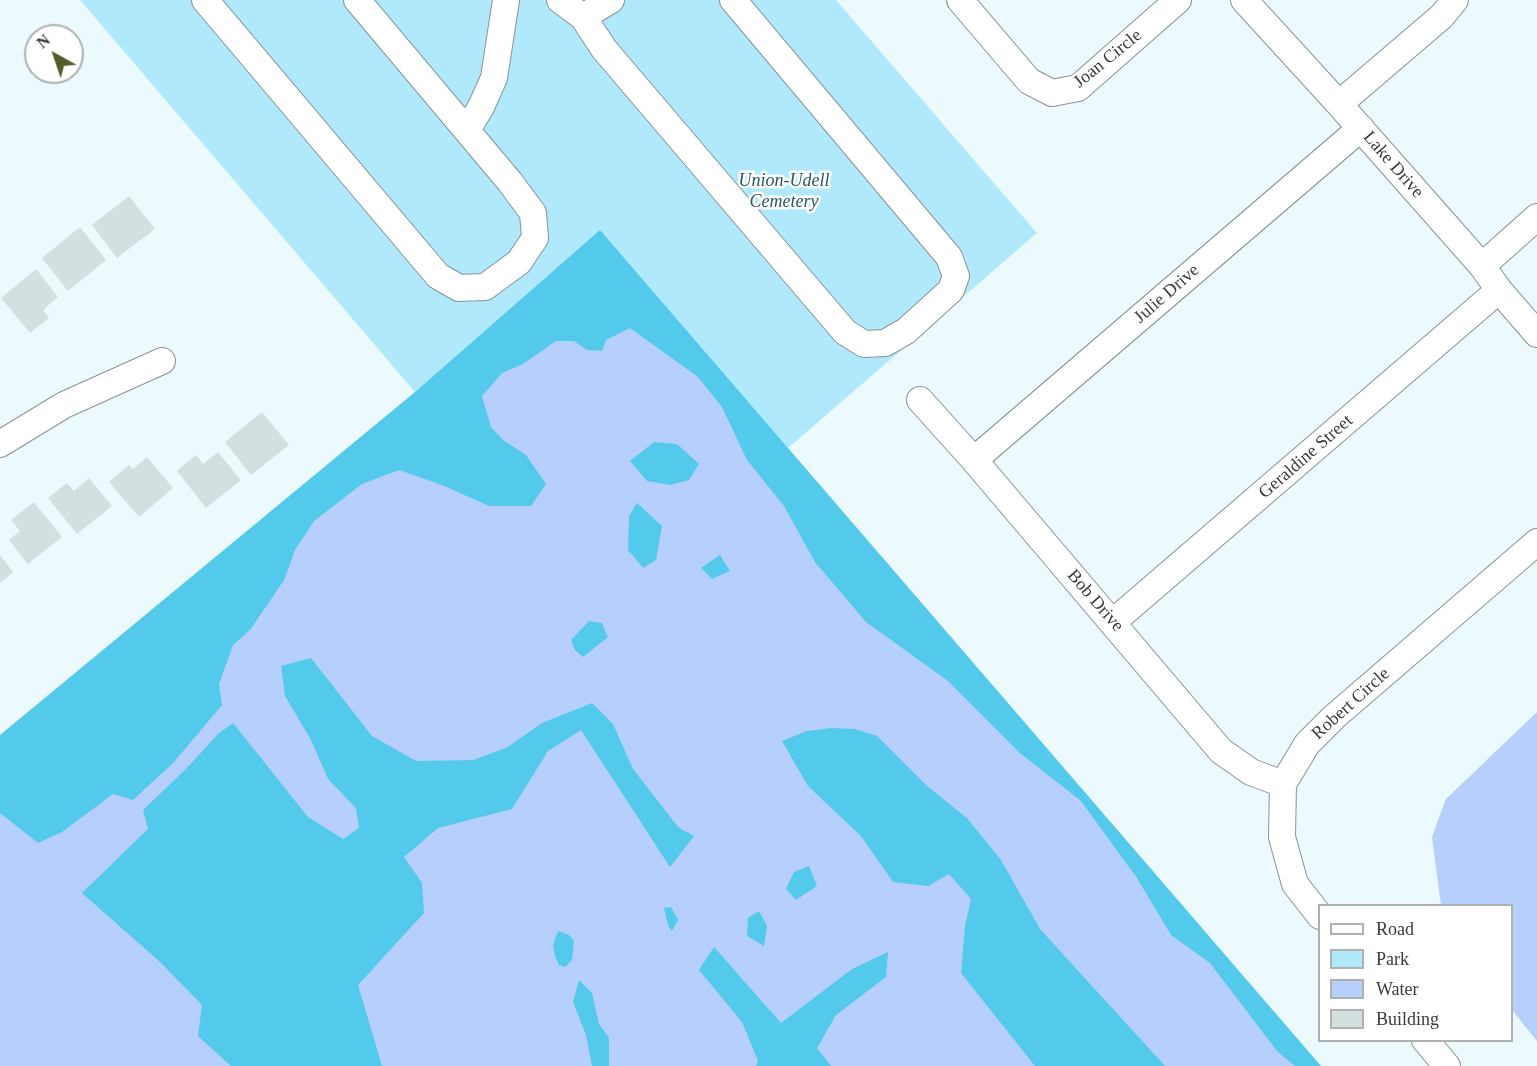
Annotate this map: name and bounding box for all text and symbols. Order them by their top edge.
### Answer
north arrow [24,24,84,84]
street label: Joan Circle [1070,25,1146,93]
text: N [34,31,53,52]
street label: Lake Drive [1358,127,1428,203]
park label: Union-Udell Cemetery [739,170,829,213]
street label: Julie Drive [1130,260,1204,328]
street label: Geraldine Street [1255,410,1357,504]
street label: Bob Drive [1062,565,1128,637]
street label: Robert Circle [1308,663,1394,745]
legend [1318,904,1513,1042]
text: Road [1376,919,1414,939]
text: Park [1376,949,1409,969]
text: Water [1376,979,1419,999]
text: Building [1376,1009,1439,1029]

